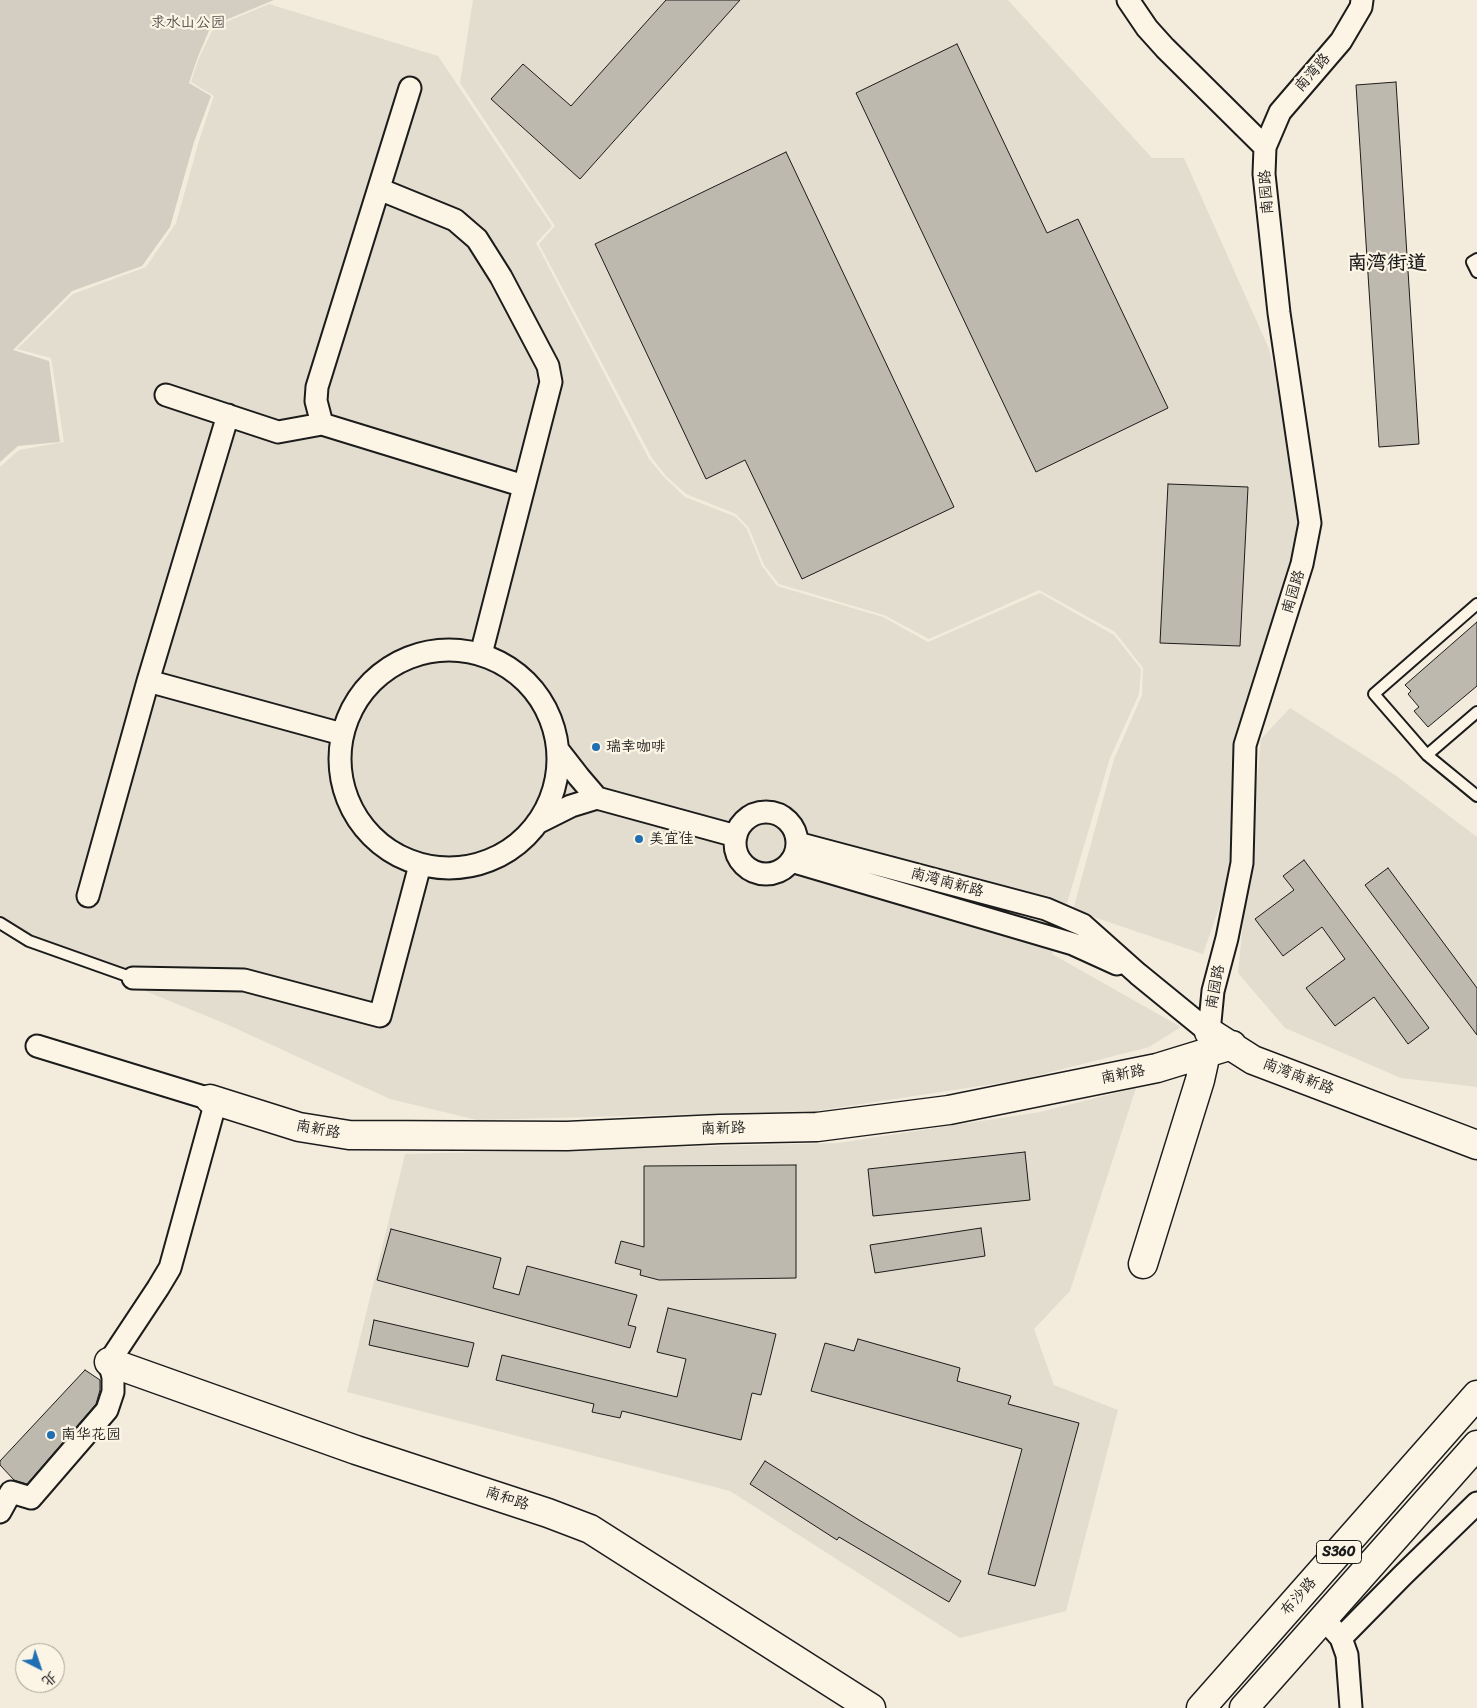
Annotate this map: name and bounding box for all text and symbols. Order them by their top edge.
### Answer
park label: 求水山公园 [151,14,225,32]
street label: 南湾路 [1291,50,1335,96]
street label: 南园路 [1256,169,1278,215]
district label: 南湾街道 [1347,252,1427,276]
street label: 南园路 [1279,568,1309,616]
place label: 瑞幸咖啡 [606,738,666,756]
marker: 瑞幸咖啡 [590,741,602,753]
place label: 美宜佳 [649,830,694,848]
marker: 美宜佳 [633,833,645,845]
street label: 南湾南新路 [908,865,986,901]
street label: 南园路 [1203,963,1229,1011]
street label: 南湾南新路 [1260,1055,1336,1099]
street label: 南新路 [1099,1062,1147,1088]
street label: 南新路 [294,1117,342,1143]
street label: 南新路 [700,1119,746,1139]
place label: 南华花园 [61,1426,121,1444]
marker: 南华花园 [45,1429,57,1441]
street label: 南和路 [483,1483,531,1515]
road number: S360 [1316,1540,1362,1564]
street label: 布沙路 [1277,1574,1321,1620]
north arrow [15,1643,65,1693]
text: 北 [36,1665,63,1693]

